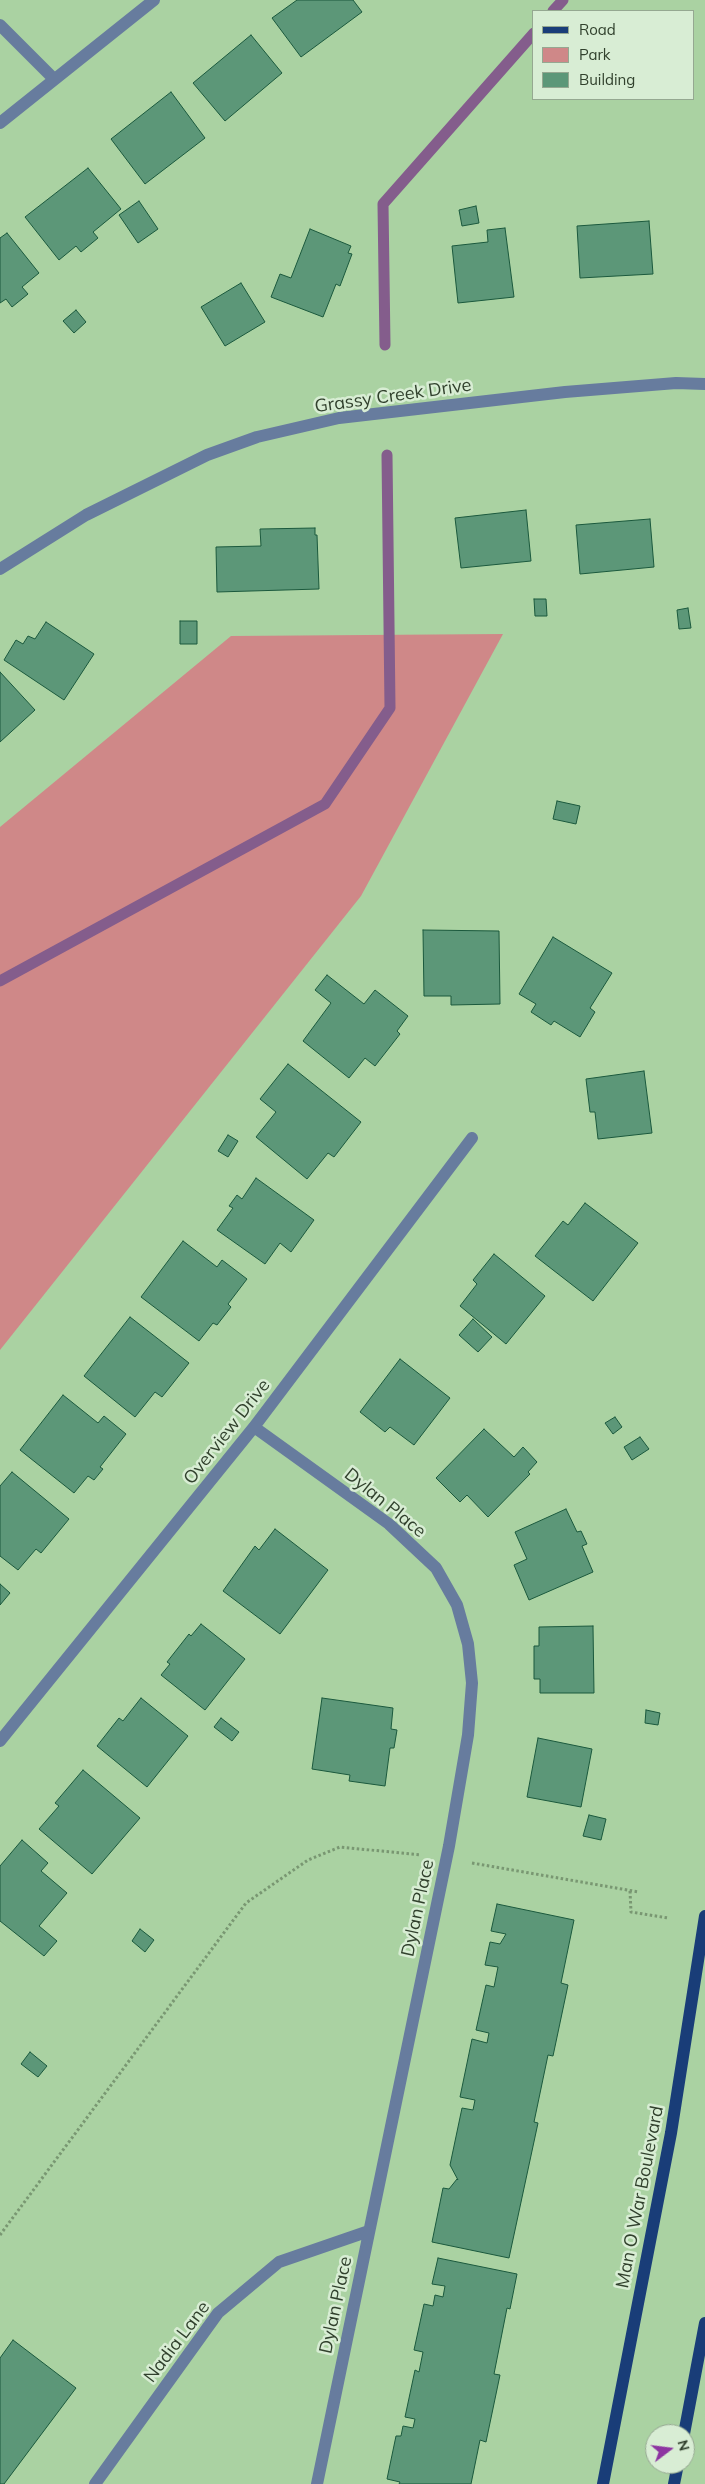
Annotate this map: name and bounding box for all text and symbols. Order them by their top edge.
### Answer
legend [532,10,695,100]
text: Road [579,20,616,39]
text: Park [579,45,611,64]
text: Building [579,70,635,89]
street label: Grassy Creek Drive [313,374,473,418]
street label: Overview Drive [179,1375,275,1489]
street label: Dylan Place [340,1464,430,1542]
street label: Dylan Place [397,1858,439,1958]
street label: Man O War Boulevard [612,2104,668,2290]
street label: Dylan Place [315,2255,357,2355]
street label: Nadia Lane [140,2297,214,2387]
north arrow [645,2424,695,2474]
text: N [673,2438,694,2453]

